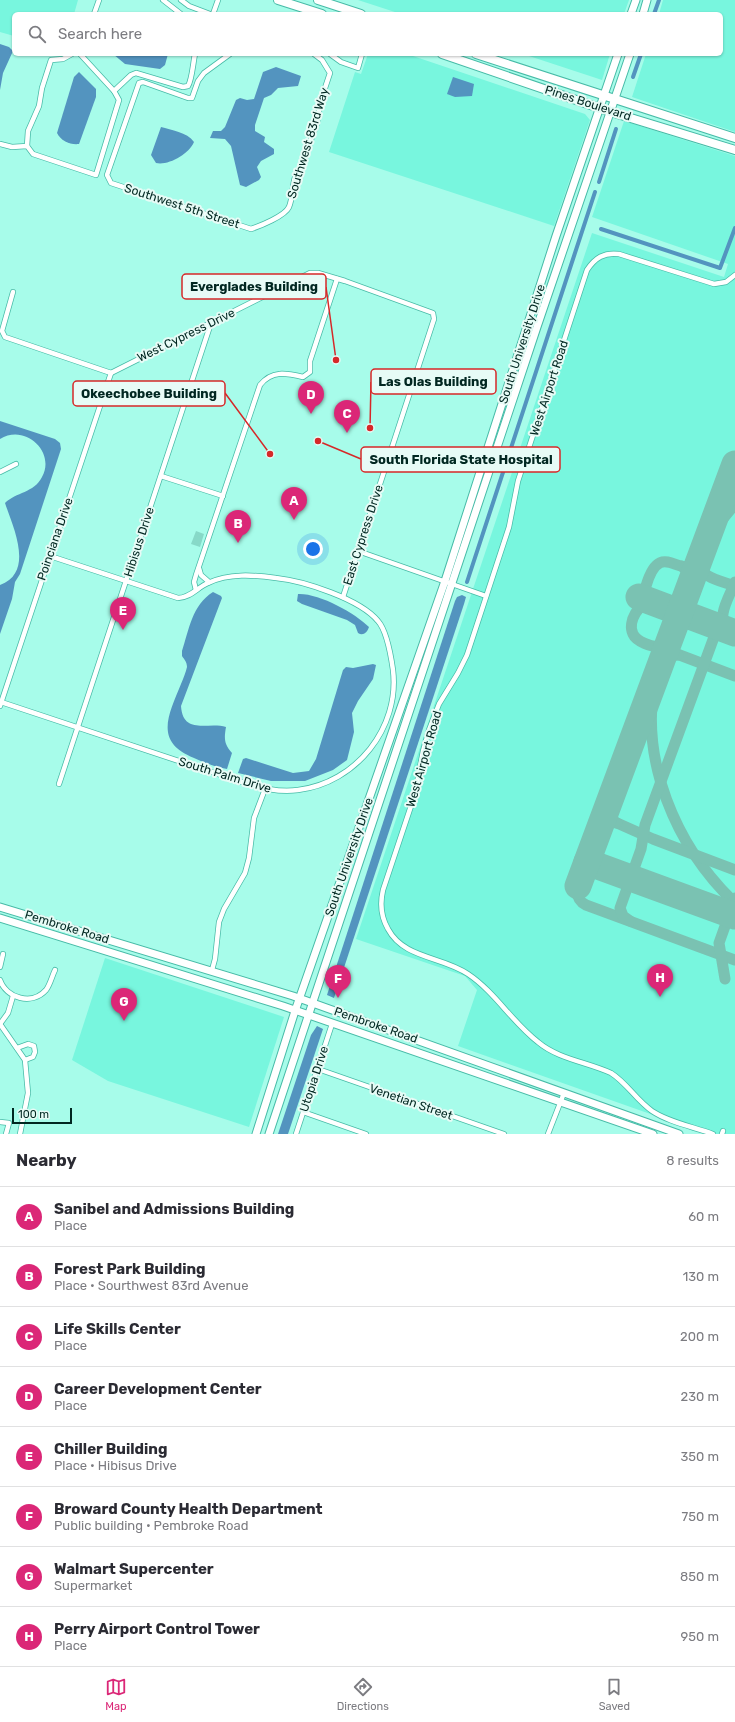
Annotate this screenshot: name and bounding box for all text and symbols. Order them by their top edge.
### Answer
search box [12,12,723,56]
icon: search [26,23,48,45]
text: Search here [58,25,142,43]
street label: Pines Boulevard [543,82,633,124]
street label: Southwest 83rd Way [284,86,332,200]
street label: Southwest 5th Street [123,181,242,231]
callout: Everglades Building [182,274,326,299]
text: Everglades Building [190,279,318,294]
street label: South University Drive [496,282,548,405]
street label: West Cypress Drive [135,305,237,365]
street label: West Airport Road [527,338,571,438]
callout: Las Olas Building [371,369,496,394]
text: Las Olas Building [378,374,488,389]
callout: Okeechobee Building [73,381,225,406]
pin: D [298,381,324,414]
text: Okeechobee Building [81,386,217,401]
pin: C [334,400,360,433]
callout: South Florida State Hospital [361,447,560,472]
text: South Florida State Hospital [369,452,553,467]
street label: East Cypress Drive [340,483,386,587]
pin: A [281,487,307,520]
street label: Poinciana Drive [34,496,76,582]
street label: Hibisus Drive [121,505,157,579]
pin: B [225,510,251,543]
your location [303,539,323,559]
pin: E [110,597,136,630]
street label: West Airport Road [404,709,444,809]
street label: South Palm Drive [177,754,273,796]
street label: South University Drive [322,796,376,918]
street label: Pembroke Road [23,908,111,946]
pin: H [647,964,673,997]
pin: F [325,965,351,998]
pin: G [111,988,137,1021]
street label: Pembroke Road [332,1004,420,1046]
street label: Utopia Drive [297,1044,331,1114]
street label: Venetian Street [368,1081,455,1123]
scale bar [12,1106,72,1125]
text: 100 m [18,1108,49,1121]
text: Nearby [16,1150,77,1170]
text: 8 results [666,1153,719,1168]
text: Sanibel and Admissions Building [54,1200,294,1218]
text: A [24,1209,34,1224]
text: 60 m [688,1209,719,1224]
text: Place [54,1218,87,1233]
text: Forest Park Building [54,1260,206,1278]
text: B [24,1269,34,1284]
text: 130 m [683,1269,719,1284]
text: Place · Sourthwest 83rd Avenue [54,1278,248,1293]
text: Life Skills Center [54,1320,181,1338]
text: C [24,1329,34,1344]
text: 200 m [680,1329,719,1344]
text: Place [54,1338,87,1353]
text: Career Development Center [54,1380,262,1398]
text: D [24,1389,34,1404]
text: 230 m [681,1389,719,1404]
text: Place [54,1398,87,1413]
text: Chiller Building [54,1440,167,1458]
text: E [25,1449,33,1464]
text: 350 m [680,1449,719,1464]
text: Place · Hibisus Drive [54,1458,177,1473]
text: Broward County Health Department [54,1500,323,1518]
text: F [25,1509,33,1524]
text: 750 m [682,1509,719,1524]
text: Public building · Pembroke Road [54,1518,248,1533]
text: Walmart Supercenter [54,1560,214,1578]
text: G [24,1569,34,1584]
text: 850 m [680,1569,719,1584]
text: Supermarket [54,1578,132,1593]
text: Perry Airport Control Tower [54,1620,260,1638]
text: H [24,1629,34,1644]
text: 950 m [681,1629,719,1644]
text: Place [54,1638,87,1653]
tab: Map [105,1676,127,1713]
tab: Directions [337,1676,389,1713]
tab: Saved [599,1676,630,1713]

